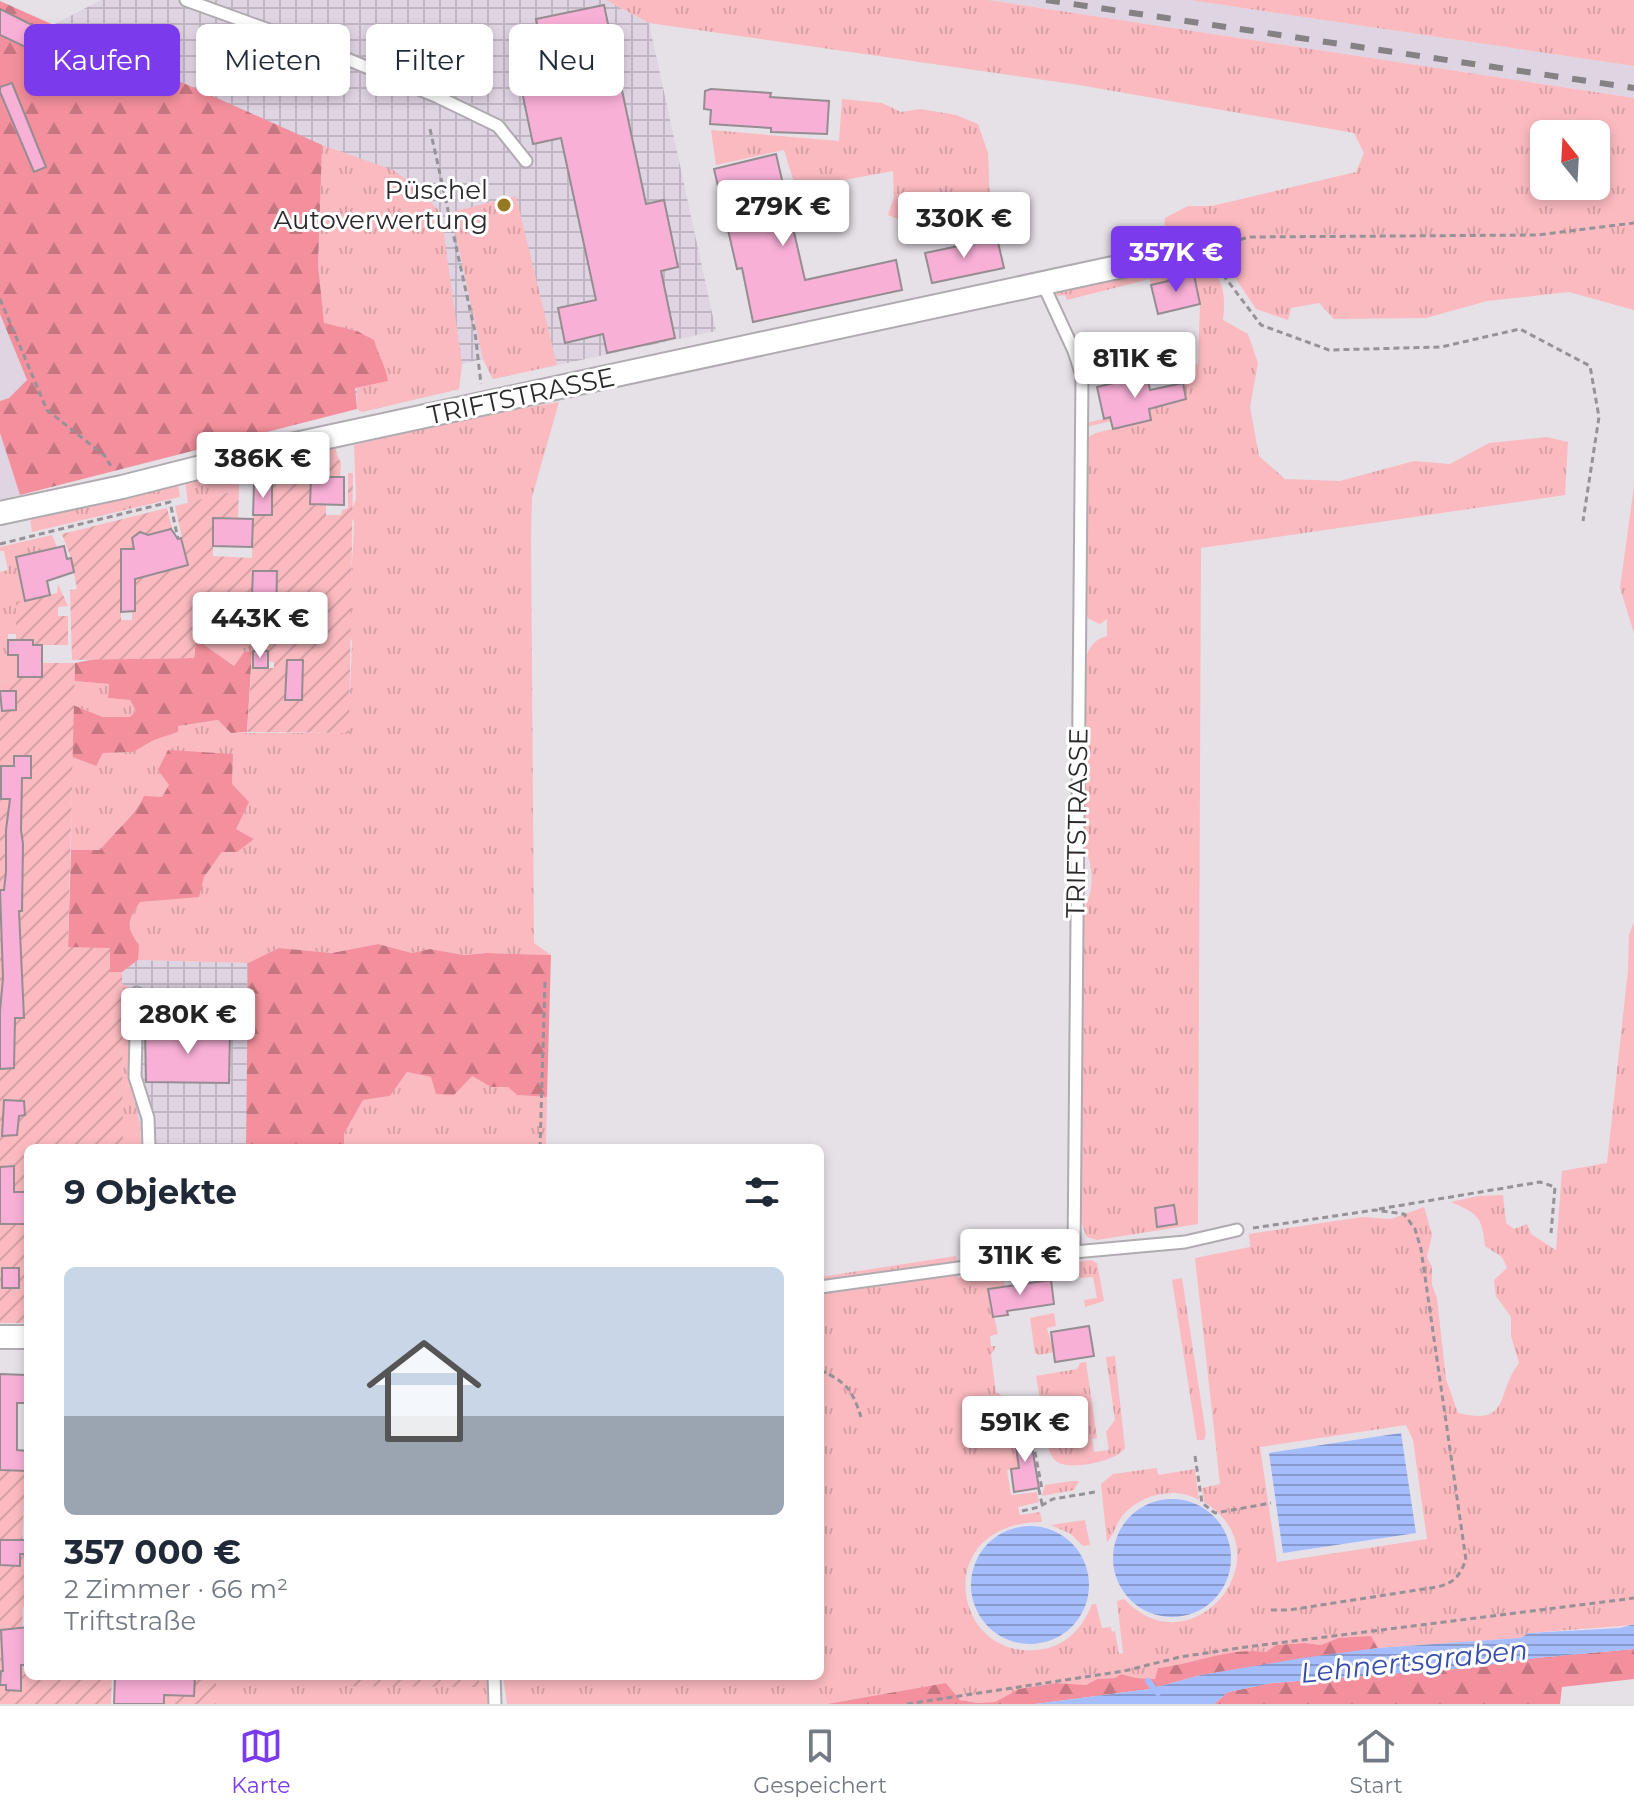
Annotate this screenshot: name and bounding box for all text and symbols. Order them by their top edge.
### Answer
chip: Kaufen [24,24,180,96]
chip: Mieten [196,24,350,96]
chip: Filter [366,24,493,96]
chip: Neu [509,24,624,96]
north arrow [1530,120,1610,200]
map controls [1530,120,1610,200]
place label: Püschel Autoverwertung [274,174,488,236]
pin: 279K € [718,180,848,248]
text: 279K € [735,190,831,222]
pin: 330K € [899,192,1029,260]
marker: Püschel Autoverwertung [495,196,513,214]
text: 330K € [916,202,1012,234]
pin: 357K € [1111,226,1241,294]
text: 357K € [1129,236,1223,268]
pin: 811K € [1070,332,1200,400]
text: 811K € [1092,342,1178,374]
street label: TRIFTSTRASSE [425,361,617,431]
pin: 386K € [198,432,328,500]
text: 386K € [215,442,311,474]
pin: 443K € [195,592,325,660]
text: 443K € [211,602,309,634]
street label: TRIFTSTRASSE [1059,728,1095,918]
pin: 280K € [123,988,253,1056]
text: 280K € [139,998,237,1030]
icon: filters [740,1170,784,1214]
text: 9 Objekte [64,1171,237,1213]
pin: 311K € [955,1229,1085,1297]
text: 311K € [978,1239,1062,1271]
icon: home [352,1319,496,1463]
pin: 591K € [960,1396,1090,1464]
text: 591K € [980,1406,1070,1438]
text: 357 000 € [64,1531,241,1573]
text: 2 Zimmer · 66 m² [64,1573,288,1605]
text: Triftstraße [64,1605,196,1637]
water label: Lehnertsgraben [1299,1632,1529,1690]
tab: Karte [231,1724,291,1799]
tab: Gespeichert [753,1724,887,1799]
tab: Start [1350,1724,1403,1799]

